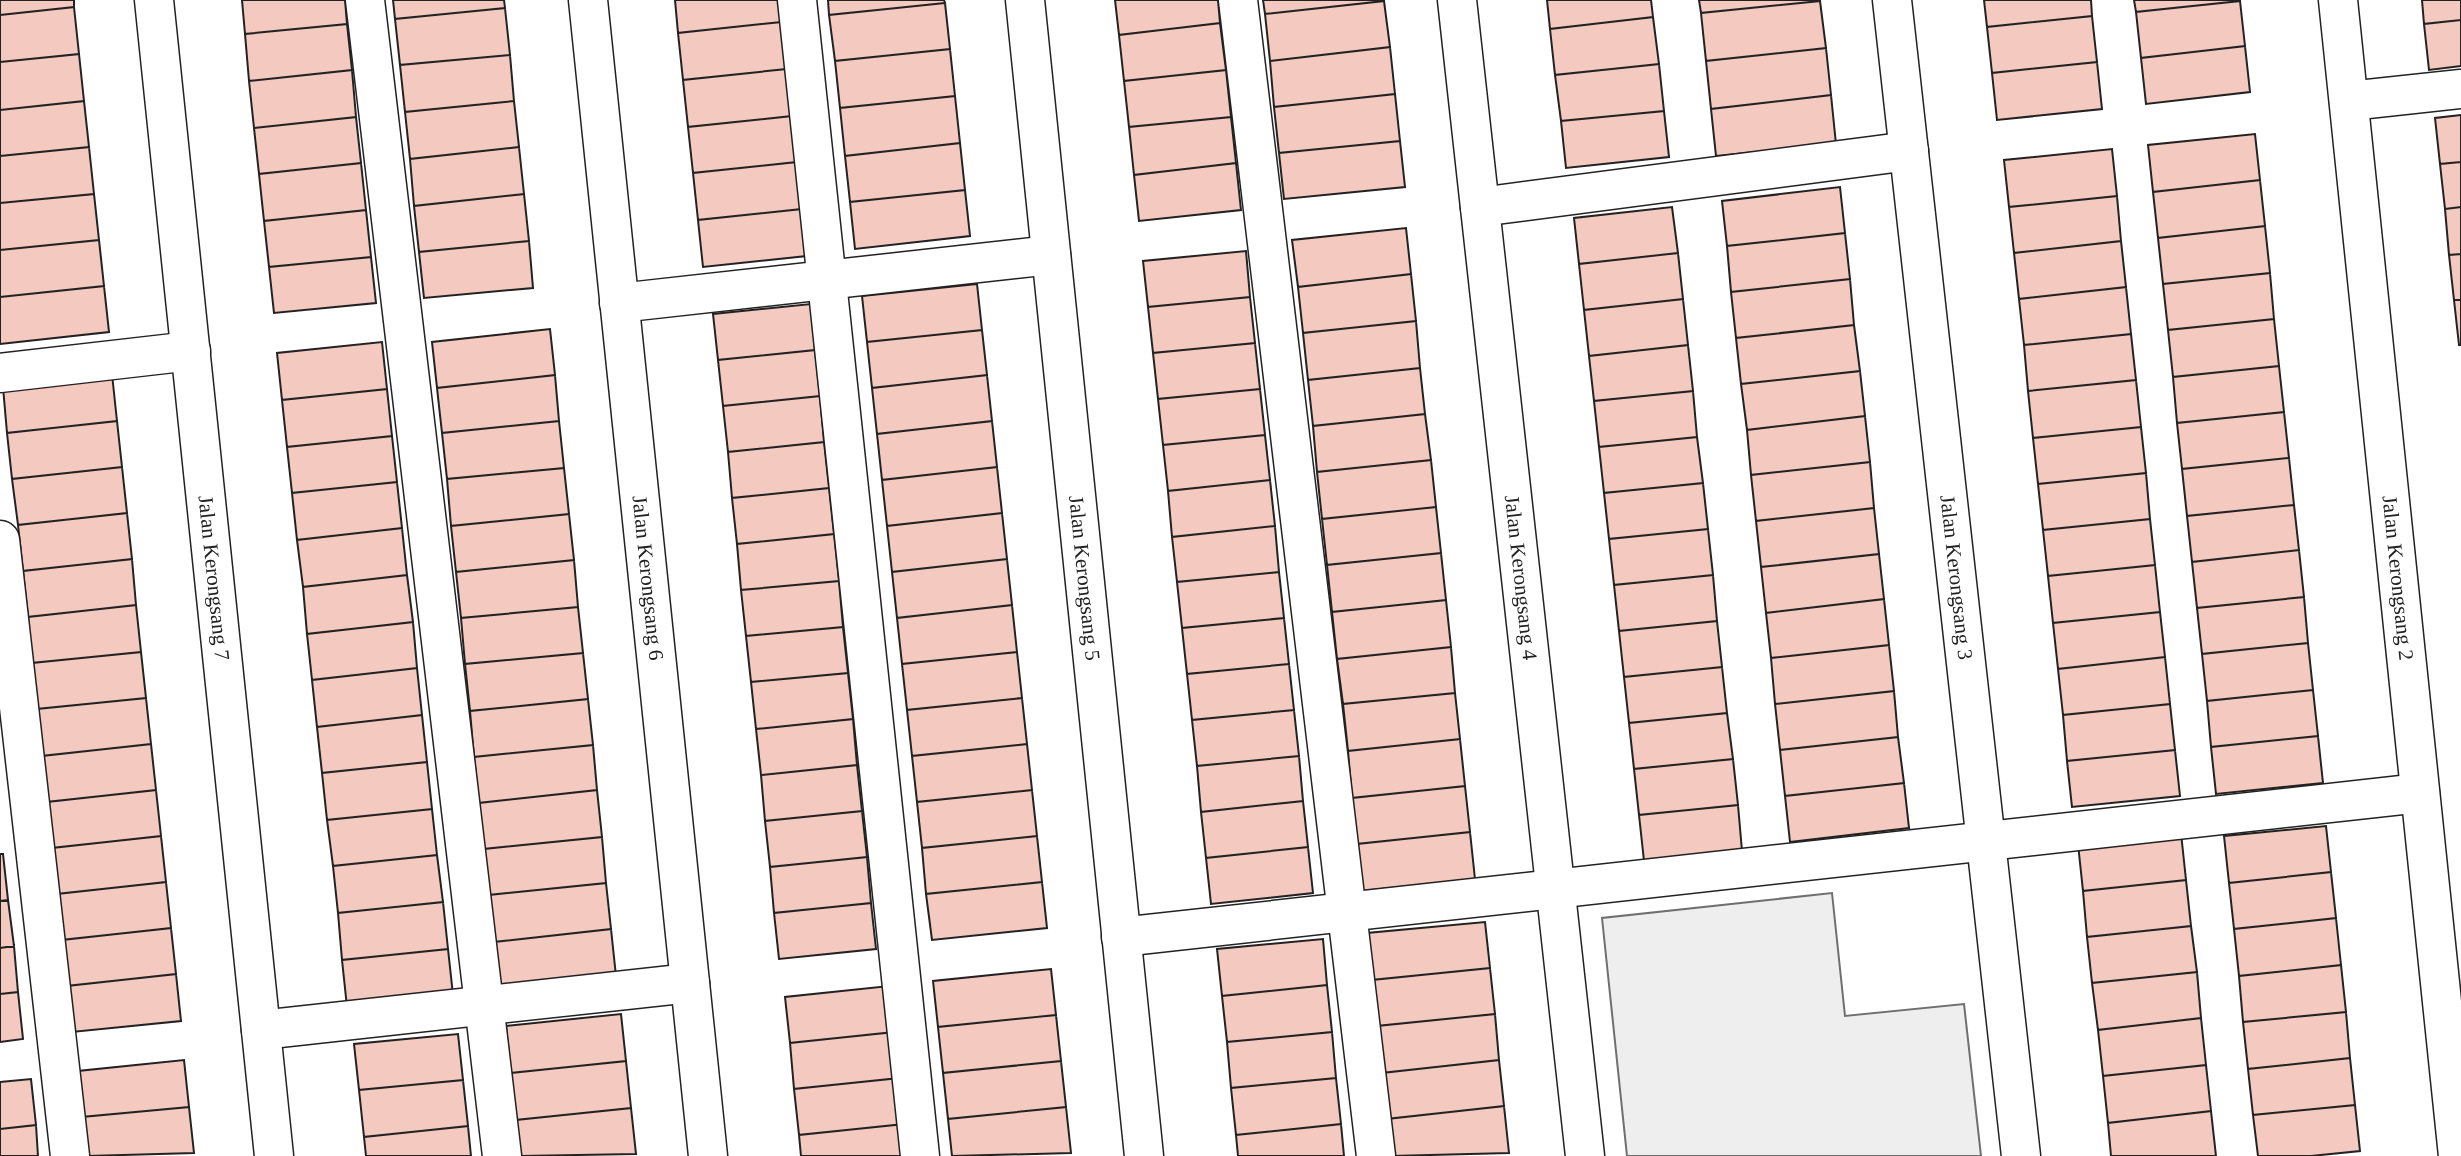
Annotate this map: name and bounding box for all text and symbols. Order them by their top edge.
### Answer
street label: Jalan Kerongsang 7 [193,494,234,662]
street label: Jalan Kerongsang 6 [627,494,668,662]
street label: Jalan Kerongsang 5 [1064,494,1105,662]
street label: Jalan Kerongsang 4 [1500,494,1542,662]
street label: Jalan Kerongsang 3 [1935,494,1978,661]
street label: Jalan Kerongsang 2 [2377,494,2418,662]

